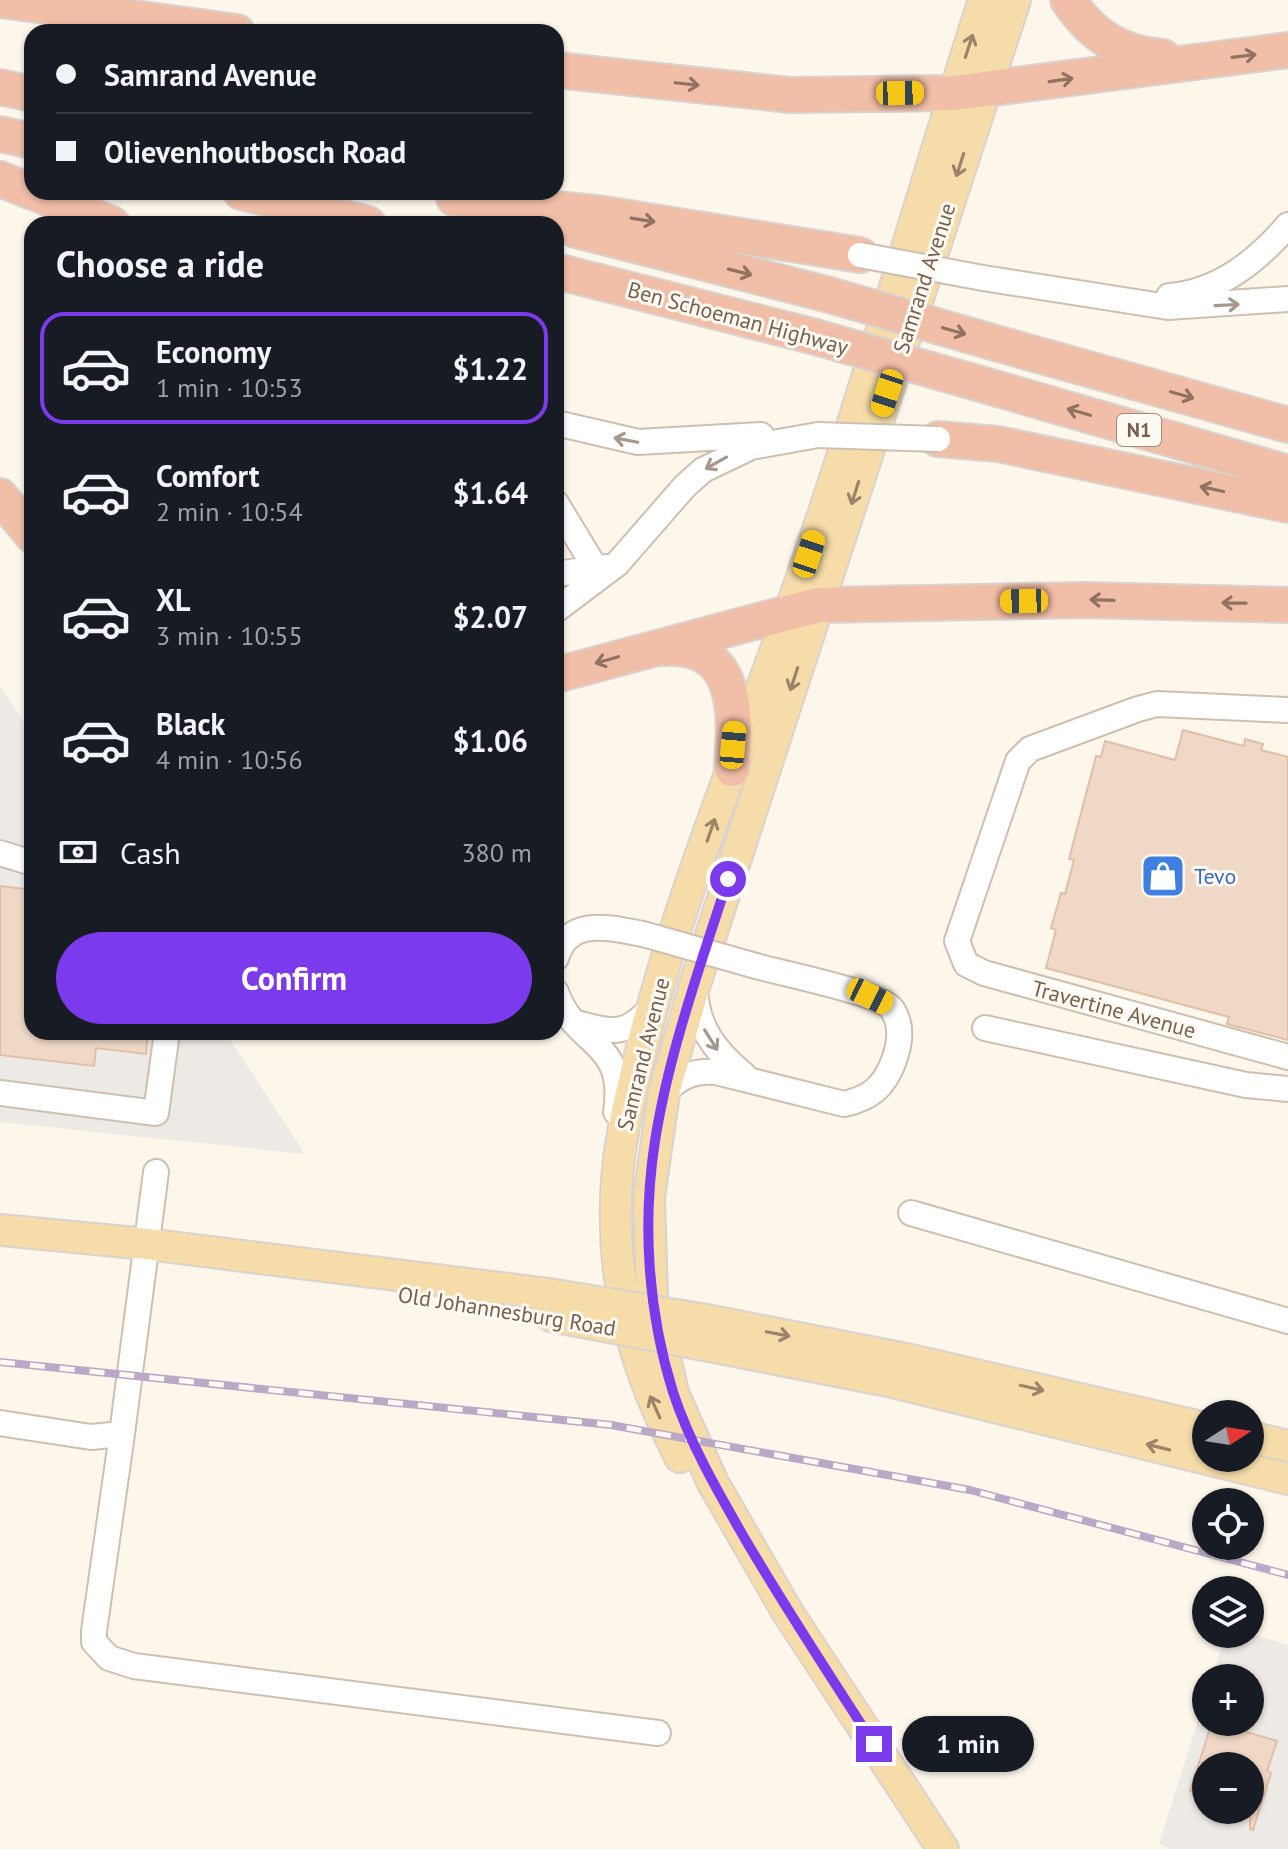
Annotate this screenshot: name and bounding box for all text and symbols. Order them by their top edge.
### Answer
one-way arrow [963,34,978,59]
one-way arrow [1230,48,1257,63]
text: Samrand Avenue [104,55,317,94]
one-way arrow [1048,72,1073,87]
one-way arrow [673,77,700,92]
car [876,81,924,105]
text: Olievenhoutbosch Road [104,132,406,171]
one-way arrow [952,152,967,178]
street label: Samrand Avenue [886,199,962,357]
one-way arrow [630,214,655,229]
text: Choose a ride [56,240,264,287]
one-way arrow [727,265,752,280]
street label: Ben Schoeman Highway [625,275,852,361]
one-way arrow [1213,297,1240,312]
one-way arrow [941,324,967,339]
icon: car [60,332,132,404]
text: Economy [156,332,271,371]
text: $1.22 [453,349,528,388]
car [868,366,906,420]
text: 1 min · 10:53 [156,371,303,404]
one-way arrow [1168,388,1194,403]
one-way arrow [1066,404,1092,419]
road number: N1 [1117,414,1161,446]
one-way arrow [614,431,639,446]
one-way arrow [705,455,729,471]
icon: car [60,456,132,528]
text: Comfort [156,456,259,495]
text: $1.64 [453,473,528,512]
one-way arrow [846,480,861,505]
one-way arrow [1199,481,1225,496]
text: 2 min · 10:54 [156,495,303,528]
car [790,527,828,581]
icon: car [60,580,132,652]
text: XL [156,580,190,619]
car [1000,589,1048,613]
one-way arrow [1089,592,1116,608]
one-way arrow [1221,596,1248,611]
text: $2.07 [453,597,528,636]
text: 3 min · 10:55 [156,619,303,652]
one-way arrow [594,654,620,669]
one-way arrow [785,666,800,691]
icon: car [60,704,132,776]
text: Black [156,704,225,743]
car [719,720,747,770]
text: $1.06 [453,721,528,760]
text: 4 min · 10:56 [156,743,303,776]
one-way arrow [704,818,719,843]
icon: cash [56,830,100,874]
text: Cash [120,833,181,872]
text: 380 m [461,836,532,869]
shop icon: Tevo [1139,852,1187,900]
route start [710,861,746,897]
place label: Tevo [1194,862,1236,890]
button: Confirm [56,932,532,1024]
street label: Travertine Avenue [1029,974,1199,1044]
street label: Samrand Avenue [610,975,676,1133]
car [843,975,897,1017]
one-way arrow [703,1028,719,1051]
street label: Old Johannesburg Road [396,1280,618,1342]
one-way arrow [765,1327,790,1342]
one-way arrow [1019,1382,1044,1397]
one-way arrow [647,1395,662,1419]
north arrow [1192,1400,1264,1472]
map controls [1192,1400,1264,1824]
one-way arrow [1145,1439,1171,1454]
button: locate [1192,1488,1264,1560]
button: layers [1192,1576,1264,1648]
button: + [1192,1664,1264,1736]
callout: 1 min [902,1716,1034,1772]
route end [856,1726,892,1762]
text: 1 min [936,1727,1000,1760]
button: − [1192,1752,1264,1824]

